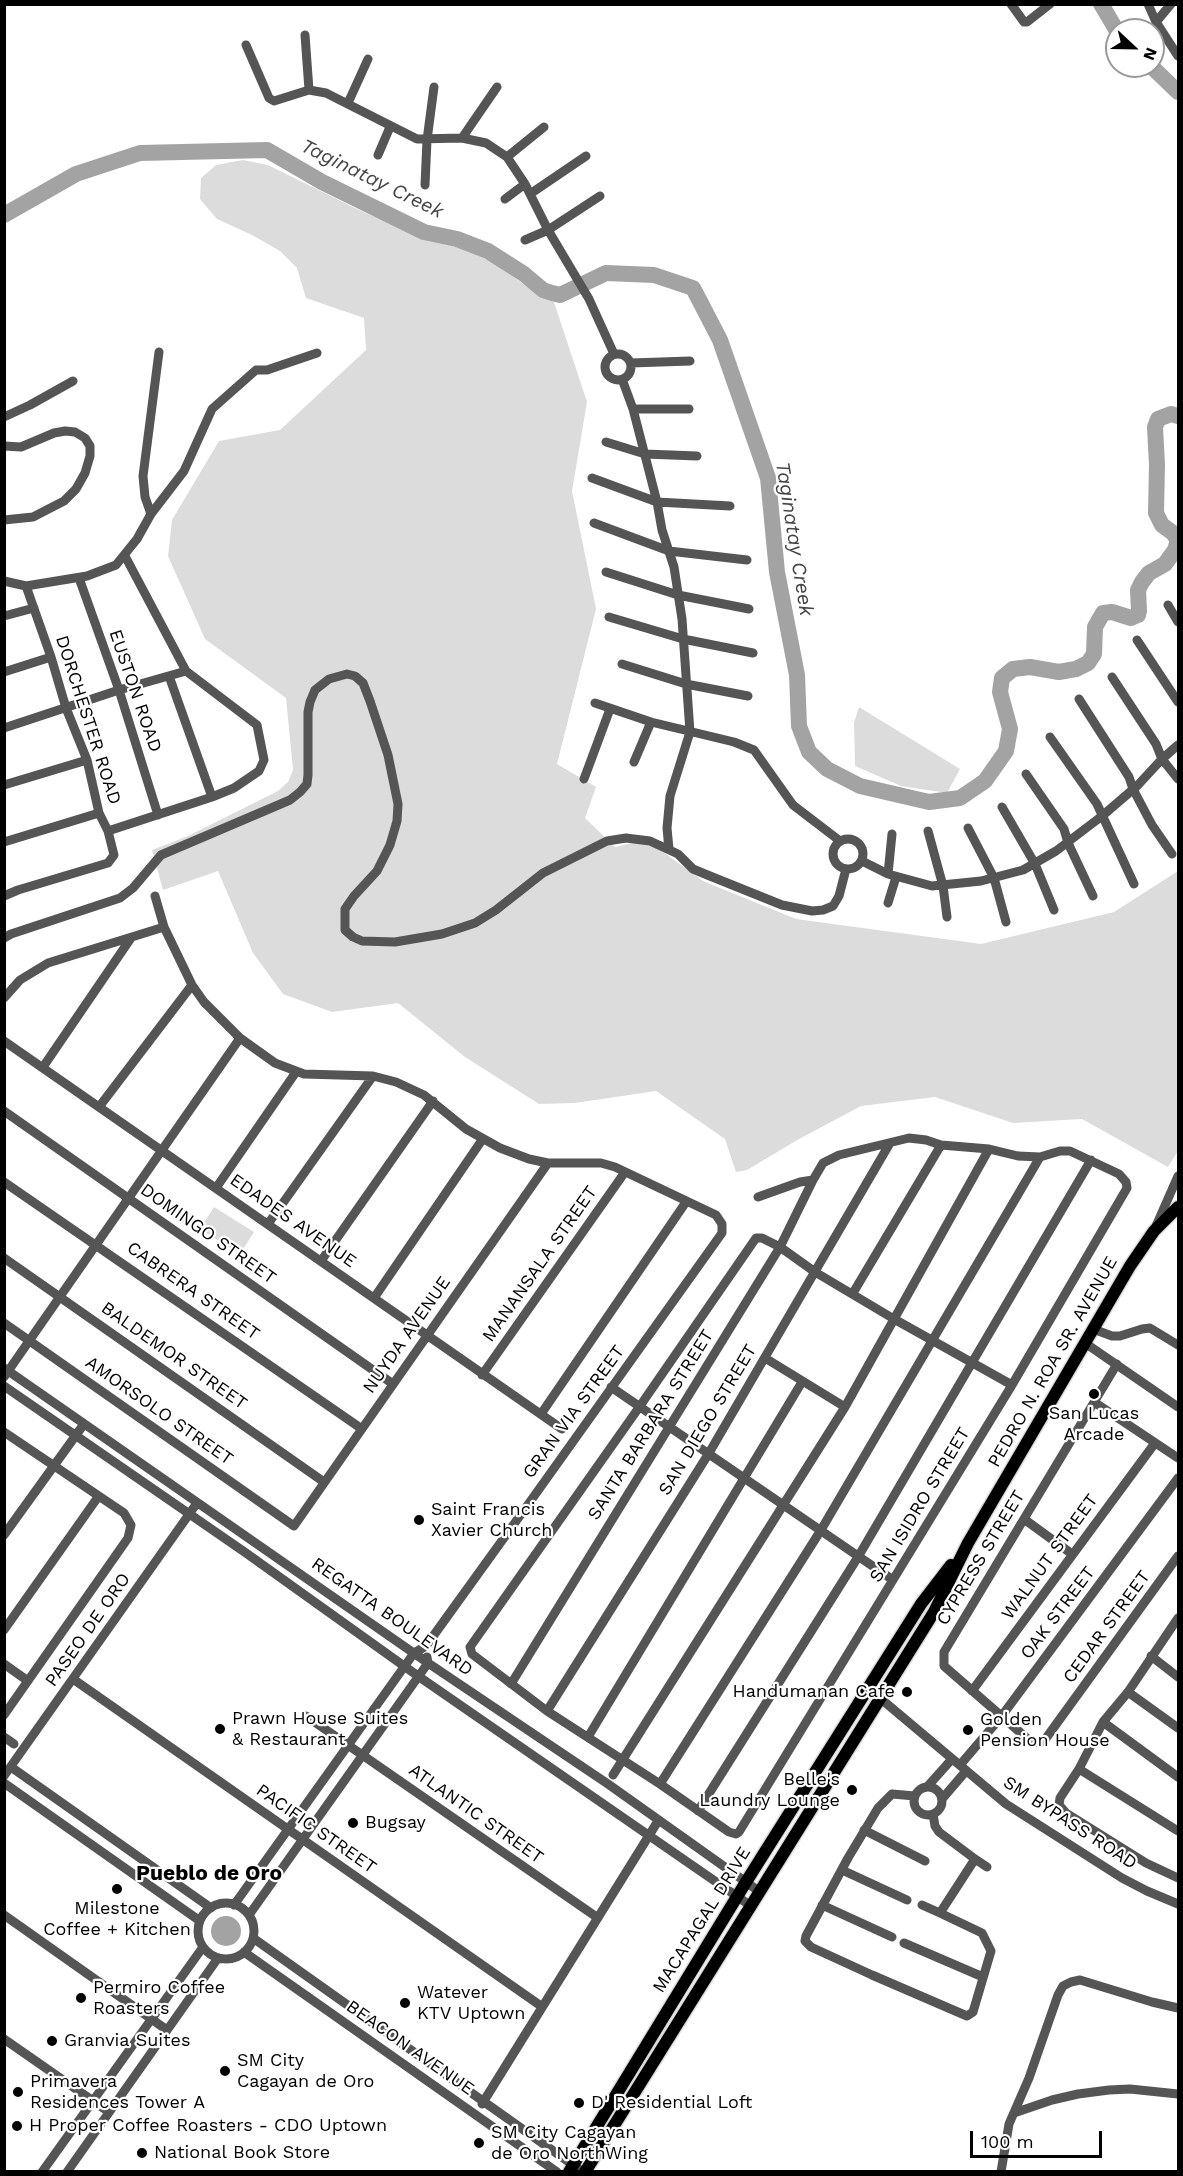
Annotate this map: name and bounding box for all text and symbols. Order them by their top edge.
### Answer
north arrow [1105,18,1165,78]
text: N [1139,45,1161,63]
water label: Taginatay Creek [297,134,447,224]
water label: Taginatay Creek [770,460,818,618]
street label: EUSTON ROAD [104,627,166,755]
street label: DORCHESTER ROAD [50,633,126,807]
street label: EDADES AVENUE [226,1169,360,1273]
street label: DOMINGO STREET [136,1179,280,1289]
street label: MANANSALA STREET [478,1182,602,1346]
street label: CABRERA STREET [122,1237,264,1345]
street label: PEDRO N. ROA SR. AVENUE [984,1253,1122,1471]
street label: NUYDA AVENUE [359,1272,455,1398]
street label: BALDEMOR STREET [97,1297,251,1415]
street label: SANTA BARBARA STREET [583,1326,719,1524]
street label: GRAN VIA STREET [519,1341,629,1483]
street label: SAN DIEGO STREET [654,1341,762,1499]
street label: AMORSOLO STREET [81,1352,237,1470]
marker: San Lucas Arcade [1087,1387,1101,1401]
place label: San Lucas Arcade [1049,1403,1139,1446]
street label: SAN ISIDRO STREET [865,1424,975,1586]
street label: CYPRESS STREET [932,1487,1030,1629]
street label: WALNUT STREET [997,1490,1103,1624]
place label: Saint Francis Xavier Church [431,1499,552,1541]
marker: Saint Francis Xavier Church [412,1513,426,1527]
street label: REGATTA BOULEVARD [307,1553,477,1681]
street label: OAK STREET [1016,1562,1100,1664]
street label: CEDAR STREET [1059,1566,1155,1688]
street label: PASEO DE ORO [41,1569,135,1691]
place label: Handumanan Cafe [733,1681,895,1703]
marker: Handumanan Cafe [900,1685,914,1699]
place label: Prawn House Suites & Restaurant [232,1708,408,1750]
place label: Golden Pension House [980,1709,1110,1752]
marker: Prawn House Suites & Restaurant [213,1722,227,1736]
marker: Golden Pension House [961,1723,975,1737]
street label: ATLANTIC STREET [405,1759,547,1869]
place label: Belle's Laundry Lounge [699,1769,840,1812]
street label: SM BYPASS ROAD [999,1772,1141,1874]
street label: PACIFIC STREET [252,1780,380,1878]
marker: Belle's Laundry Lounge [845,1783,859,1797]
place label: Bugsay [365,1812,426,1834]
marker: Bugsay [346,1816,360,1830]
street label: MACAPAGAL DRIVE [648,1843,756,1997]
district label: Pueblo de Oro [136,1861,282,1887]
marker: Milestone Coffee + Kitchen [110,1882,124,1896]
place label: Milestone Coffee + Kitchen [43,1898,191,1940]
place label: Permiro Coffee Roasters [93,1977,225,2020]
place label: Watever KTV Uptown [417,1982,526,2024]
marker: Permiro Coffee Roasters [74,1991,88,2005]
street label: BEACON AVENUE [342,1996,478,2100]
marker: Watever KTV Uptown [398,1996,412,2010]
place label: Granvia Suites [64,2030,190,2052]
marker: Granvia Suites [45,2034,59,2048]
place label: SM City Cagayan de Oro [237,2050,374,2092]
marker: SM City Cagayan de Oro [218,2064,232,2078]
place label: Primavera Residences Tower A [30,2071,205,2114]
marker: Primavera Residences Tower A [11,2085,25,2099]
place label: D' Residential Loft [591,2092,752,2114]
marker: D' Residential Loft [572,2096,586,2110]
place label: H Proper Coffee Roasters - CDO Uptown [29,2115,387,2137]
marker: H Proper Coffee Roasters - CDO Uptown [10,2119,24,2133]
scale bar [973,2119,1105,2157]
place label: SM City Cagayan de Oro NorthWing [491,2122,648,2164]
text: 100 m [981,2131,1034,2152]
marker: SM City Cagayan de Oro NorthWing [472,2136,486,2150]
place label: National Book Store [154,2142,330,2164]
marker: National Book Store [135,2146,149,2160]

